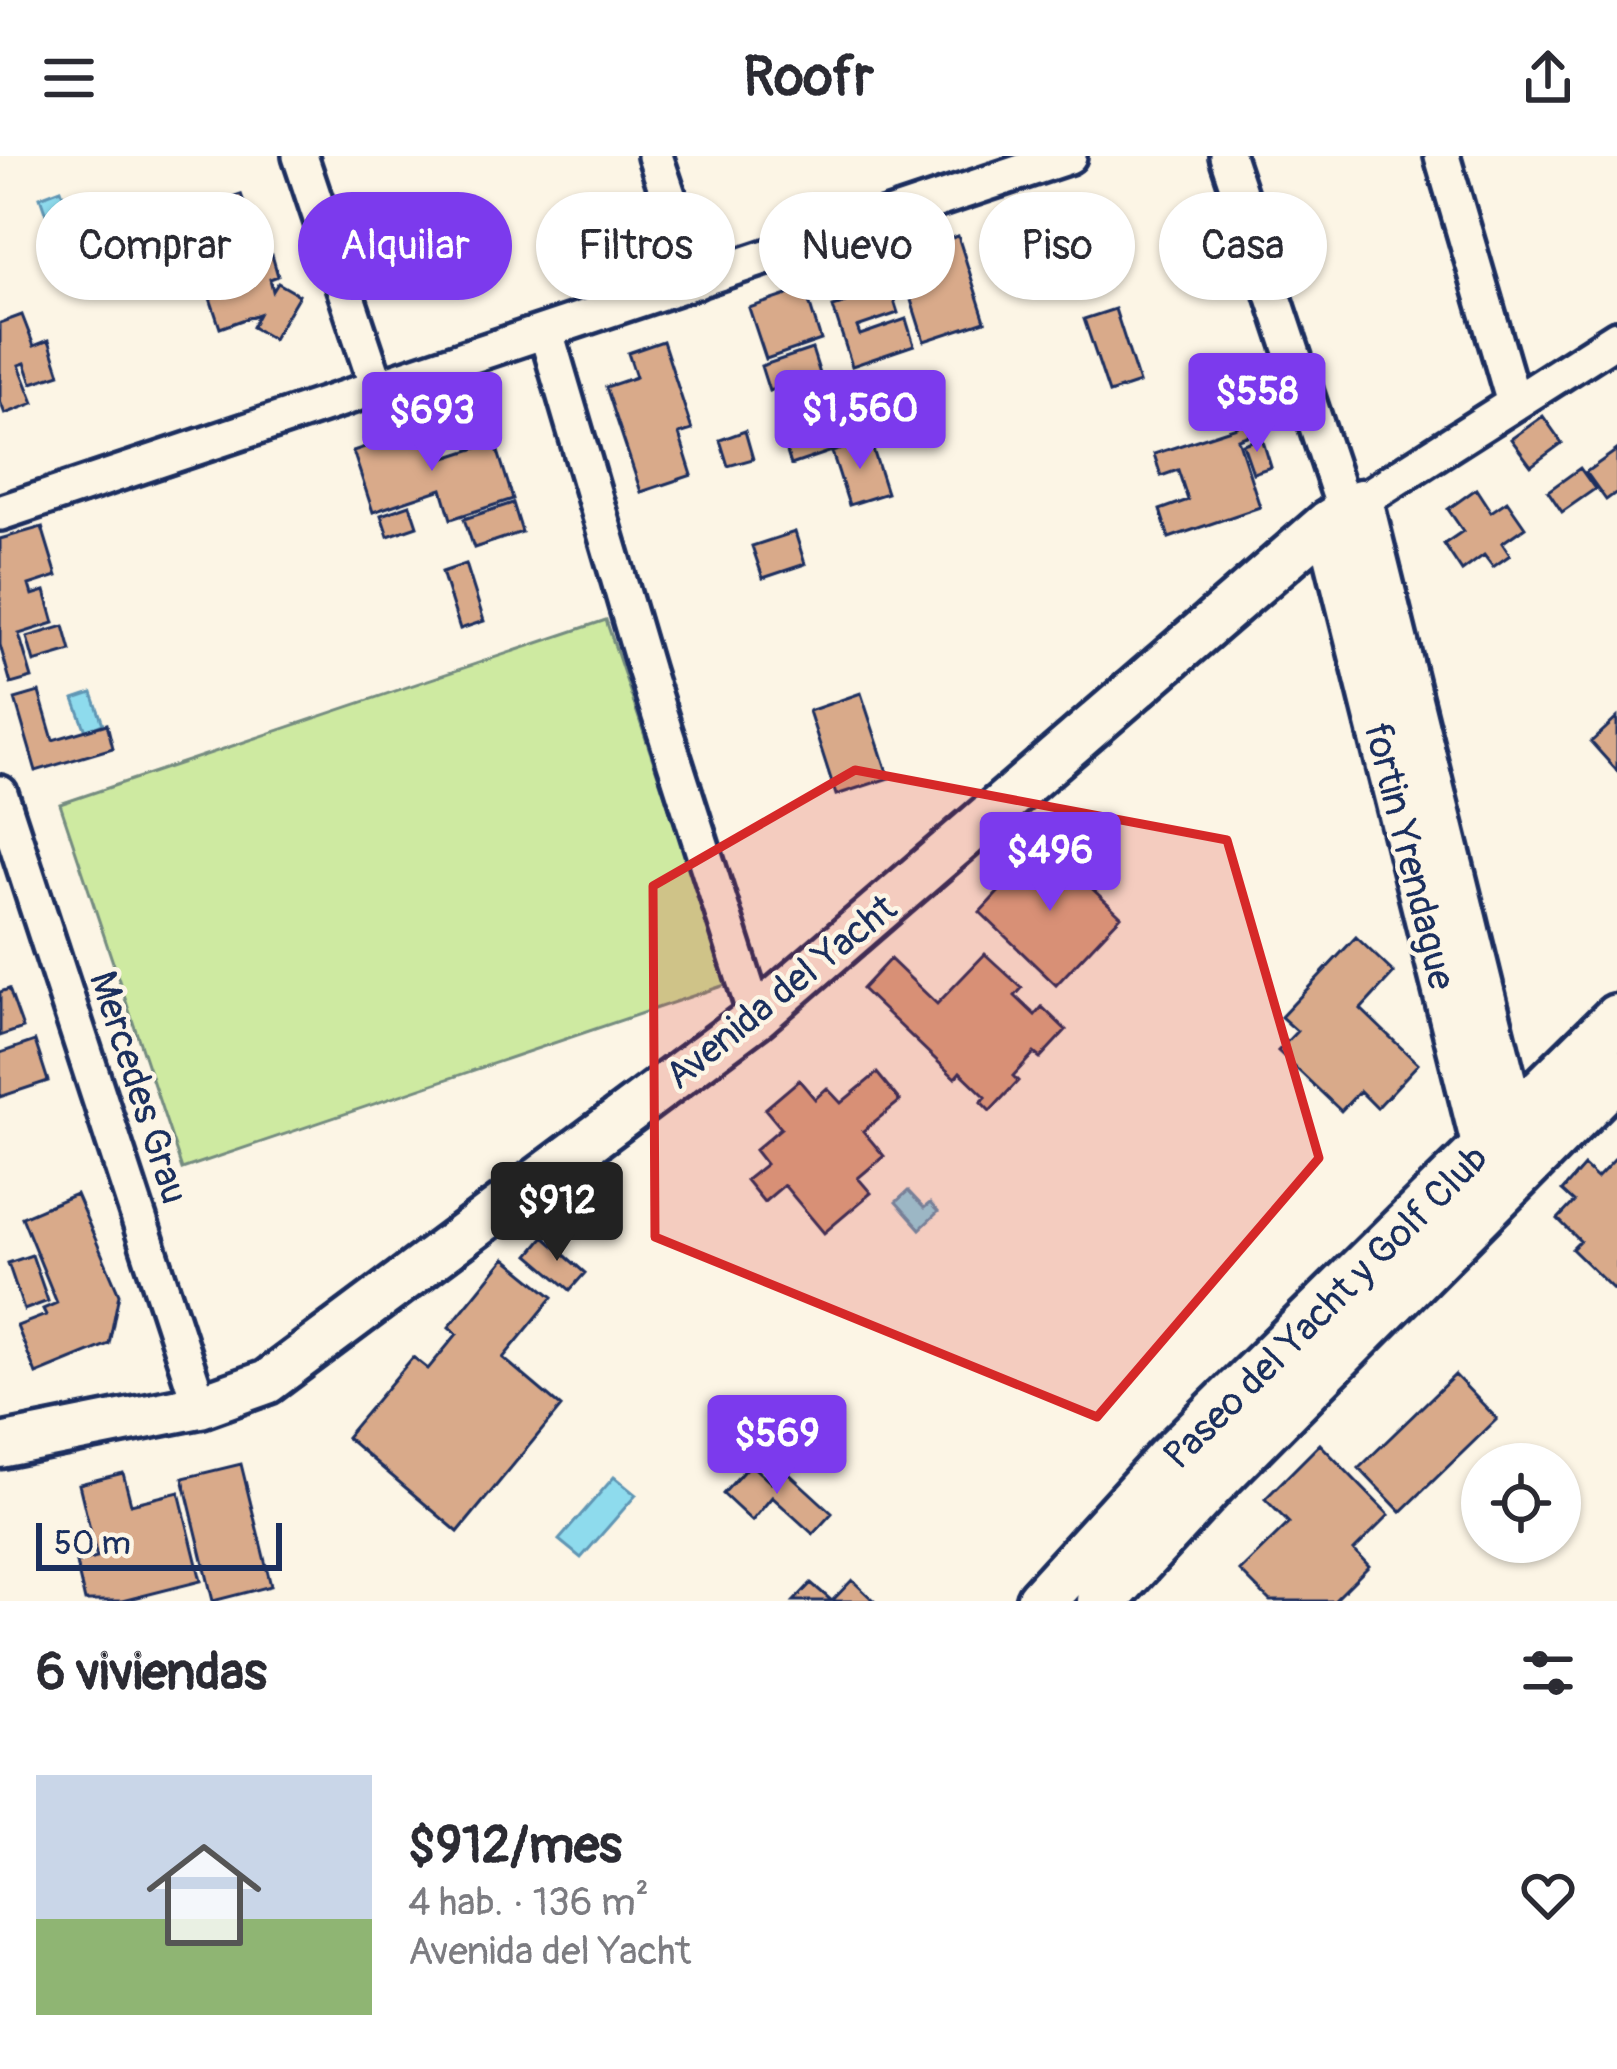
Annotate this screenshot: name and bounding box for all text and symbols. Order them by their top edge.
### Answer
text: Roofr [743,44,874,112]
icon: menu [36,45,102,111]
icon: share [1515,45,1581,111]
chip: Comprar [36,192,274,300]
chip: Alquilar [298,192,512,300]
chip: Filtros [536,192,735,300]
chip: Nuevo [759,192,955,300]
chip: Piso [979,192,1135,300]
chip: Casa [1159,192,1327,300]
pin: $558 [1186,353,1328,455]
text: $558 [1215,367,1299,416]
pin: $1,560 [762,370,958,472]
pin: $693 [361,372,503,474]
text: $1,560 [802,384,918,433]
text: $693 [389,386,475,435]
street label: fortin Yrendague [1353,718,1466,995]
pin: $496 [979,812,1121,914]
text: $496 [1007,826,1093,875]
street label: Avenida del Yacht [655,884,907,1100]
street label: Mercedes Grau [78,965,199,1210]
street label: Paseo del Yacht y Golf Club [1153,1134,1499,1480]
pin: $912 [486,1162,628,1264]
text: $912 [518,1176,596,1225]
pin: $569 [706,1395,848,1497]
text: $569 [734,1409,820,1458]
map controls [1461,1443,1581,1563]
button: locate [1461,1443,1581,1563]
scale bar [36,1517,282,1570]
text: 50 m [54,1523,131,1564]
icon: filters [1515,1640,1581,1706]
text: 6 viviendas [36,1641,267,1705]
text: $912/mes [408,1814,622,1878]
icon: home [132,1823,276,1967]
icon: heart [1515,1862,1581,1928]
text: 4 hab. · 136 m² [408,1878,649,1927]
text: Avenida del Yacht [408,1927,691,1976]

